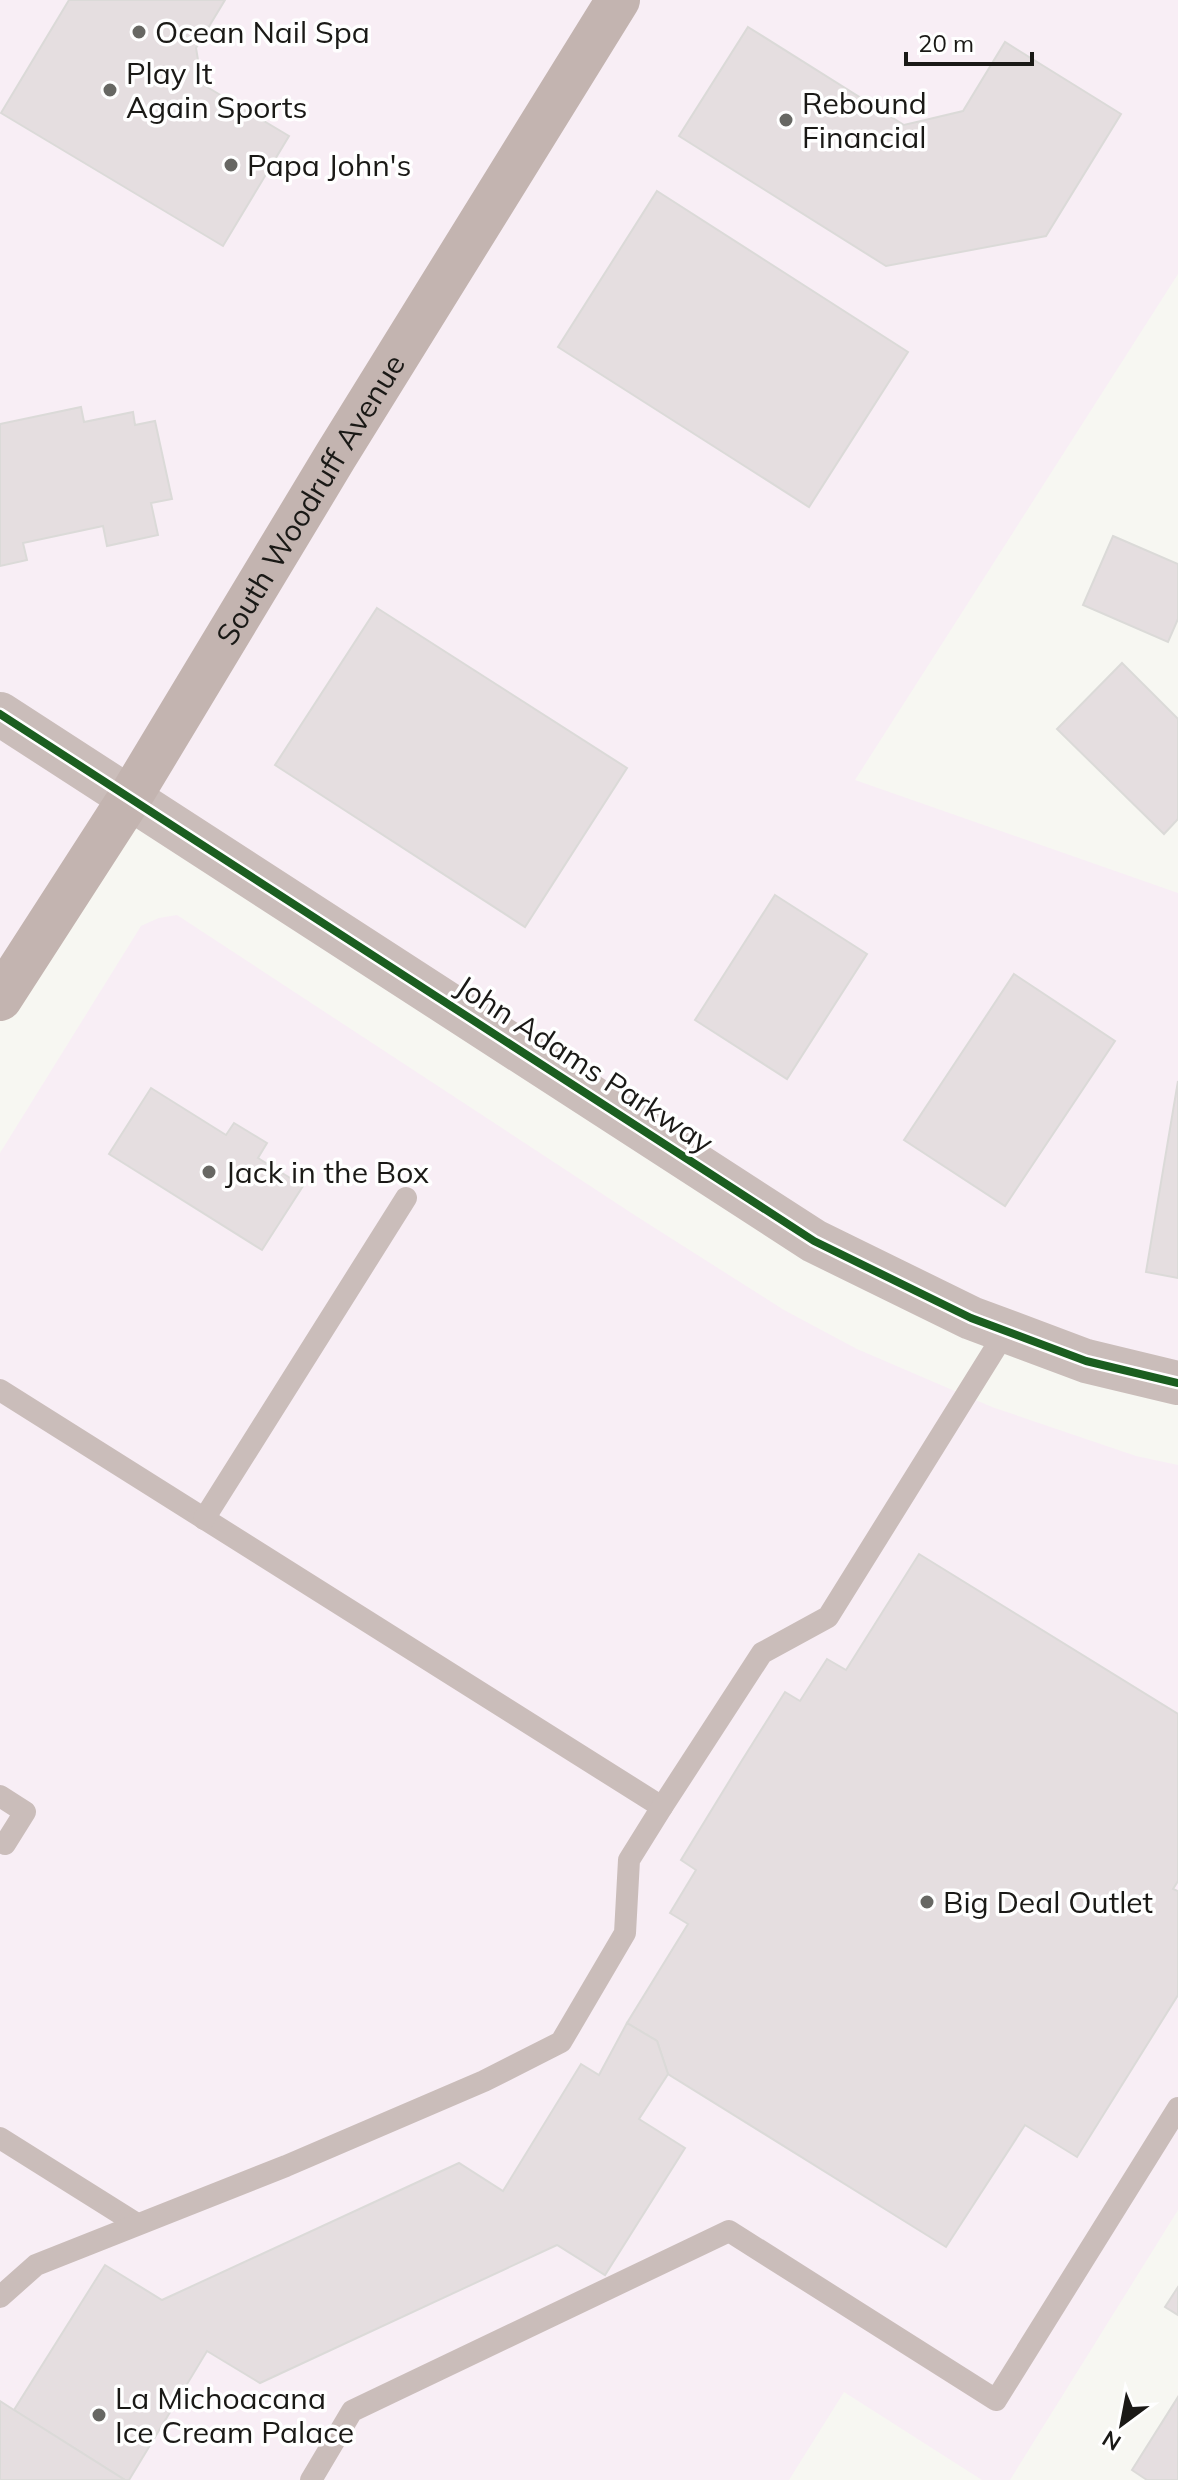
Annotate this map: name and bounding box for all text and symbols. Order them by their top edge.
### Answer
place label: Ocean Nail Spa [155,13,370,51]
scale bar [906,16,1032,66]
marker: Ocean Nail Spa [130,23,148,41]
text: 20 m [918,28,974,58]
place label: Play It Again Sports [126,54,307,126]
marker: Play It Again Sports [101,81,119,99]
place label: Rebound Financial [802,84,927,156]
marker: Rebound Financial [777,111,795,129]
place label: Papa John's [247,146,411,184]
marker: Papa John's [222,156,240,174]
street label: South Woodruff Avenue [207,347,413,652]
street label: John Adams Parkway [449,967,721,1161]
place label: Jack in the Box [225,1153,429,1191]
marker: Jack in the Box [200,1163,218,1181]
place label: Big Deal Outlet [943,1883,1153,1921]
marker: Big Deal Outlet [918,1893,936,1911]
place label: La Michoacana Ice Cream Palace [115,2379,354,2451]
north arrow [1082,2384,1162,2464]
marker: La Michoacana Ice Cream Palace [90,2406,108,2424]
text: N [1097,2425,1126,2457]

